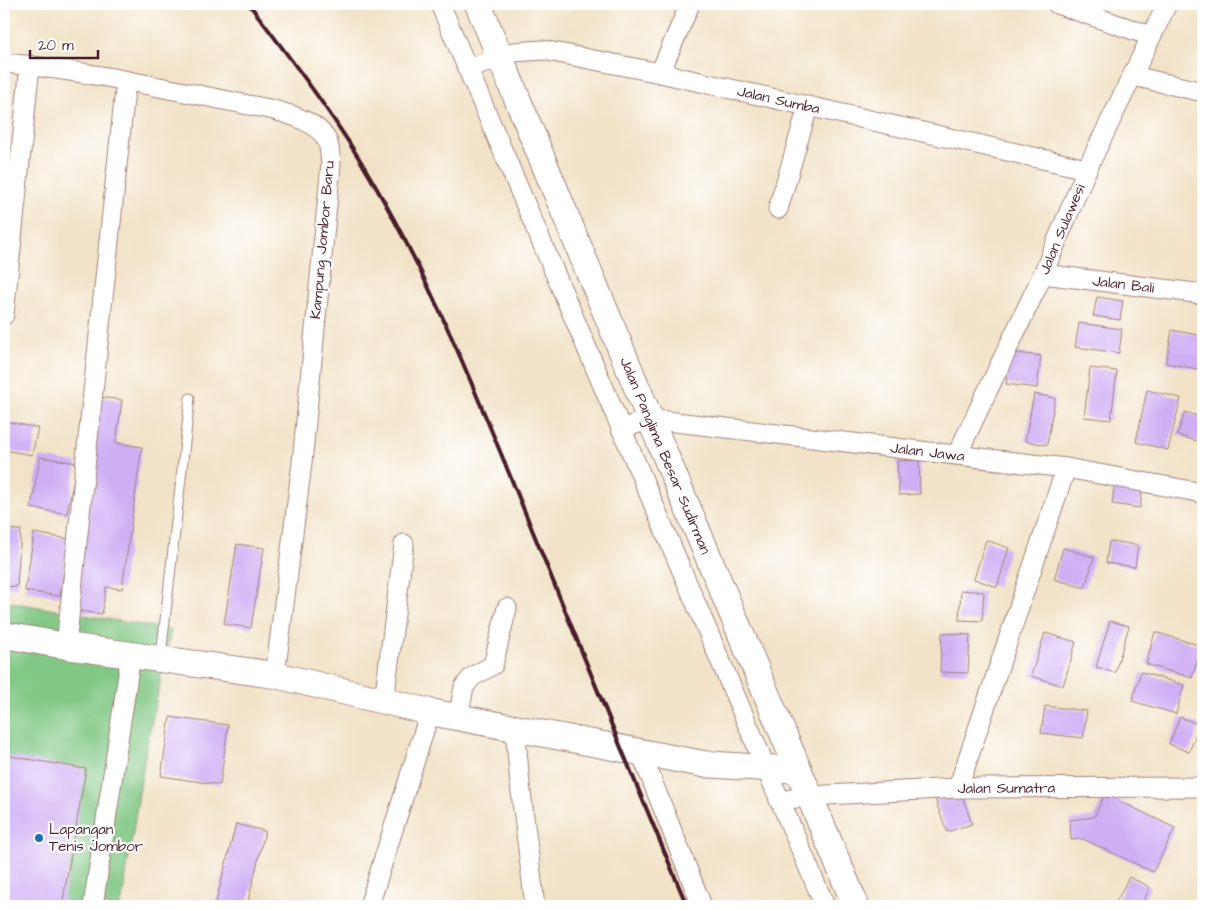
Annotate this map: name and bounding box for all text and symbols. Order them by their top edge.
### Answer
scale bar [30,28,98,60]
text: 20 m [38,35,74,56]
street label: Jalan Sumba [735,81,822,120]
street label: Kampung Jombor Baru [305,160,341,320]
street label: Jalan Sulawesi [1034,180,1091,278]
street label: Jalan Bali [1091,270,1156,299]
street label: Jalan Panglima Besar Sudirman [614,354,716,558]
street label: Jalan Jawa [889,437,966,467]
street label: Jalan Sumatra [957,778,1056,799]
place label: Lapangan Tenis Jombor [49,819,143,857]
marker: Lapangan Tenis Jombor [33,832,45,844]

